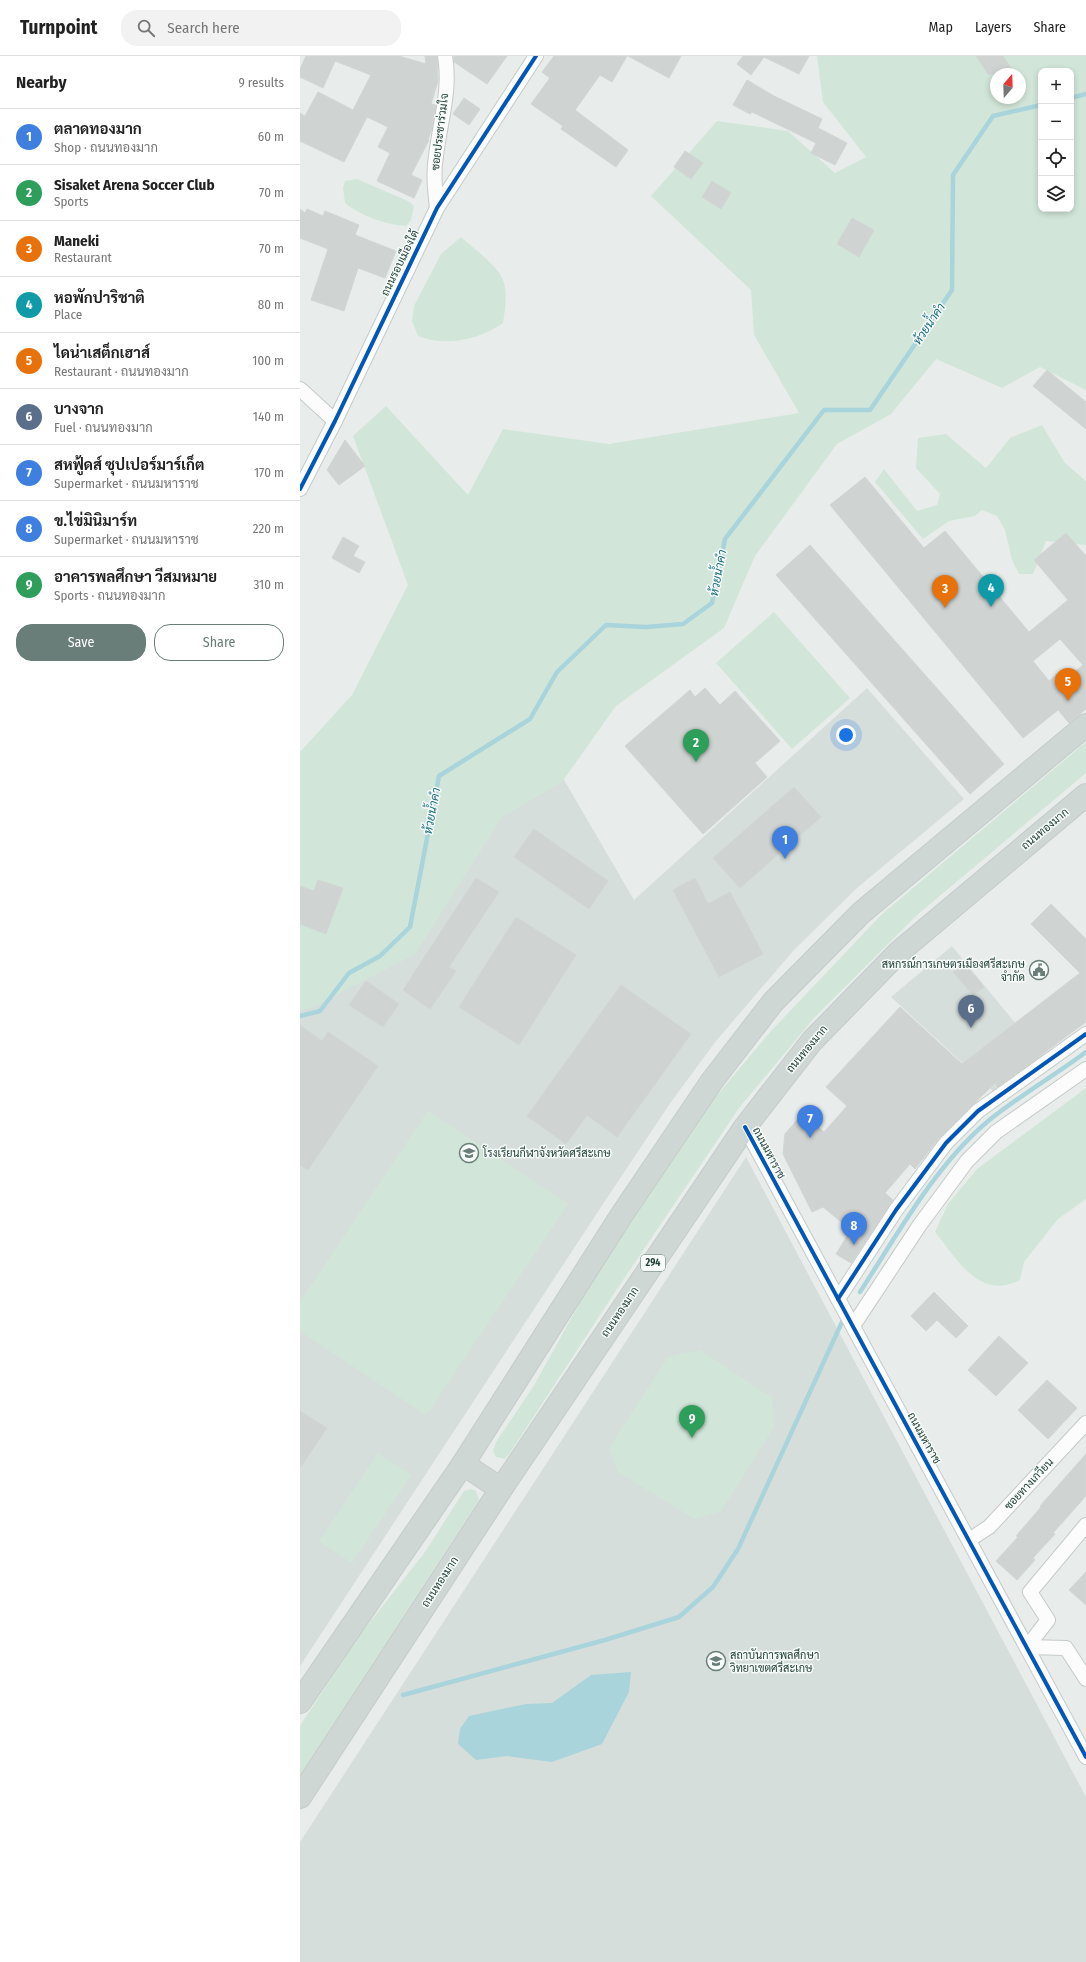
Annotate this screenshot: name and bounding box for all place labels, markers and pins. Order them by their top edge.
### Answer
pin: 4 [978,574,1004,607]
pin: 3 [932,575,958,608]
pin: 5 [1055,668,1081,701]
pin: 2 [683,729,709,762]
pin: 1 [772,826,798,859]
place label: สหกรณ์การเกษตรเมืองศรีสะเกษ จำกัด [882,956,1026,984]
public building icon: สหกรณ์การเกษตรเมืองศรีสะเกษ จำกัด [1028,959,1050,981]
pin: 6 [958,995,984,1028]
pin: 7 [797,1105,823,1138]
school or university icon: โรงเรียนกีฬาจังหวัดศรีสะเกษ [458,1142,480,1164]
place label: โรงเรียนกีฬาจังหวัดศรีสะเกษ [482,1145,611,1160]
pin: 8 [841,1212,867,1245]
pin: 9 [679,1405,705,1438]
place label: สถาบันการพลศึกษา วิทยาเขตศรีสะเกษ [730,1648,819,1675]
school or university icon: สถาบันการพลศึกษา วิทยาเขตศรีสะเกษ [705,1650,727,1672]

